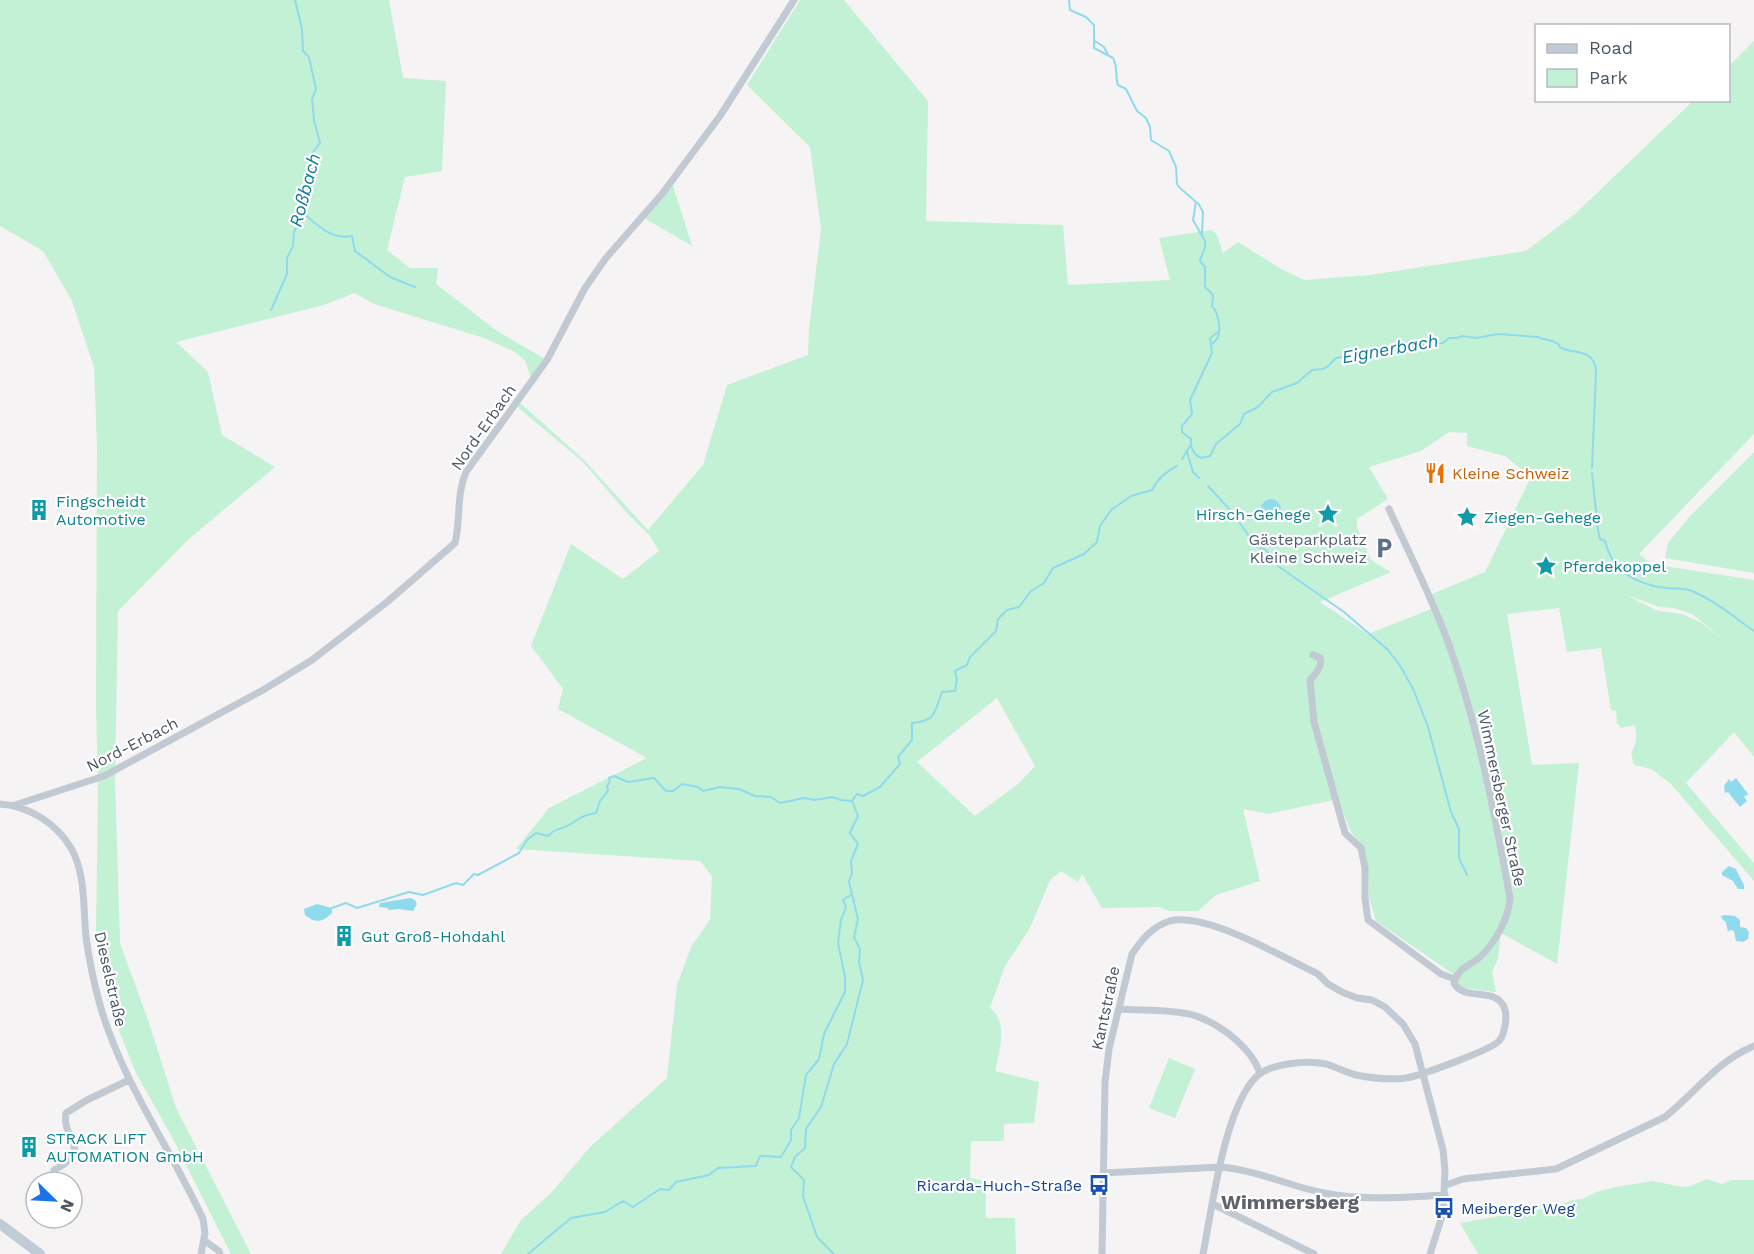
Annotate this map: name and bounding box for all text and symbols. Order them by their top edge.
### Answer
legend [1535,24,1730,102]
text: Road [1589,37,1633,58]
text: Park [1589,67,1628,88]
water label: Roßbach [285,151,324,229]
water label: Eignerbach [1340,330,1440,367]
street label: Nord-Erbach [447,381,520,474]
restaurant icon: Kleine Schweiz [1423,461,1447,485]
place label: Kleine Schweiz [1452,464,1570,483]
place label: Fingscheidt Automotive [56,492,146,529]
building icon: Fingscheidt Automotive [27,498,51,522]
place icon: Hirsch-Gehege [1316,502,1340,526]
place label: Hirsch-Gehege [1196,505,1311,524]
place icon: Ziegen-Gehege [1455,505,1479,529]
place label: Ziegen-Gehege [1484,508,1601,527]
place label: Gästeparkplatz Kleine Schweiz [1248,530,1367,567]
parking icon: Gästeparkplatz Kleine Schweiz [1372,536,1396,560]
place icon: Pferdekoppel [1534,554,1558,578]
place label: Pferdekoppel [1563,557,1666,576]
street label: Wimmersberger Straße [1473,708,1530,888]
street label: Nord-Erbach [83,713,181,776]
building icon: Gut Groß-Hohdahl [332,924,356,948]
place label: Gut Groß-Hohdahl [361,927,505,946]
street label: Dieselstraße [90,930,131,1029]
street label: Kantstraße [1087,964,1124,1052]
place label: STRACK LIFT AUTOMATION GmbH [46,1129,204,1166]
building icon: STRACK LIFT AUTOMATION GmbH [17,1135,41,1159]
north arrow [24,1170,84,1230]
bus stop icon: Ricarda-Huch-Straße [1087,1173,1111,1197]
place label: Ricarda-Huch-Straße [916,1176,1082,1195]
district label: Wimmersberg [1221,1190,1360,1214]
bus stop icon: Meiberger Weg [1432,1196,1456,1220]
text: N [56,1197,78,1215]
place label: Meiberger Weg [1461,1199,1575,1218]

